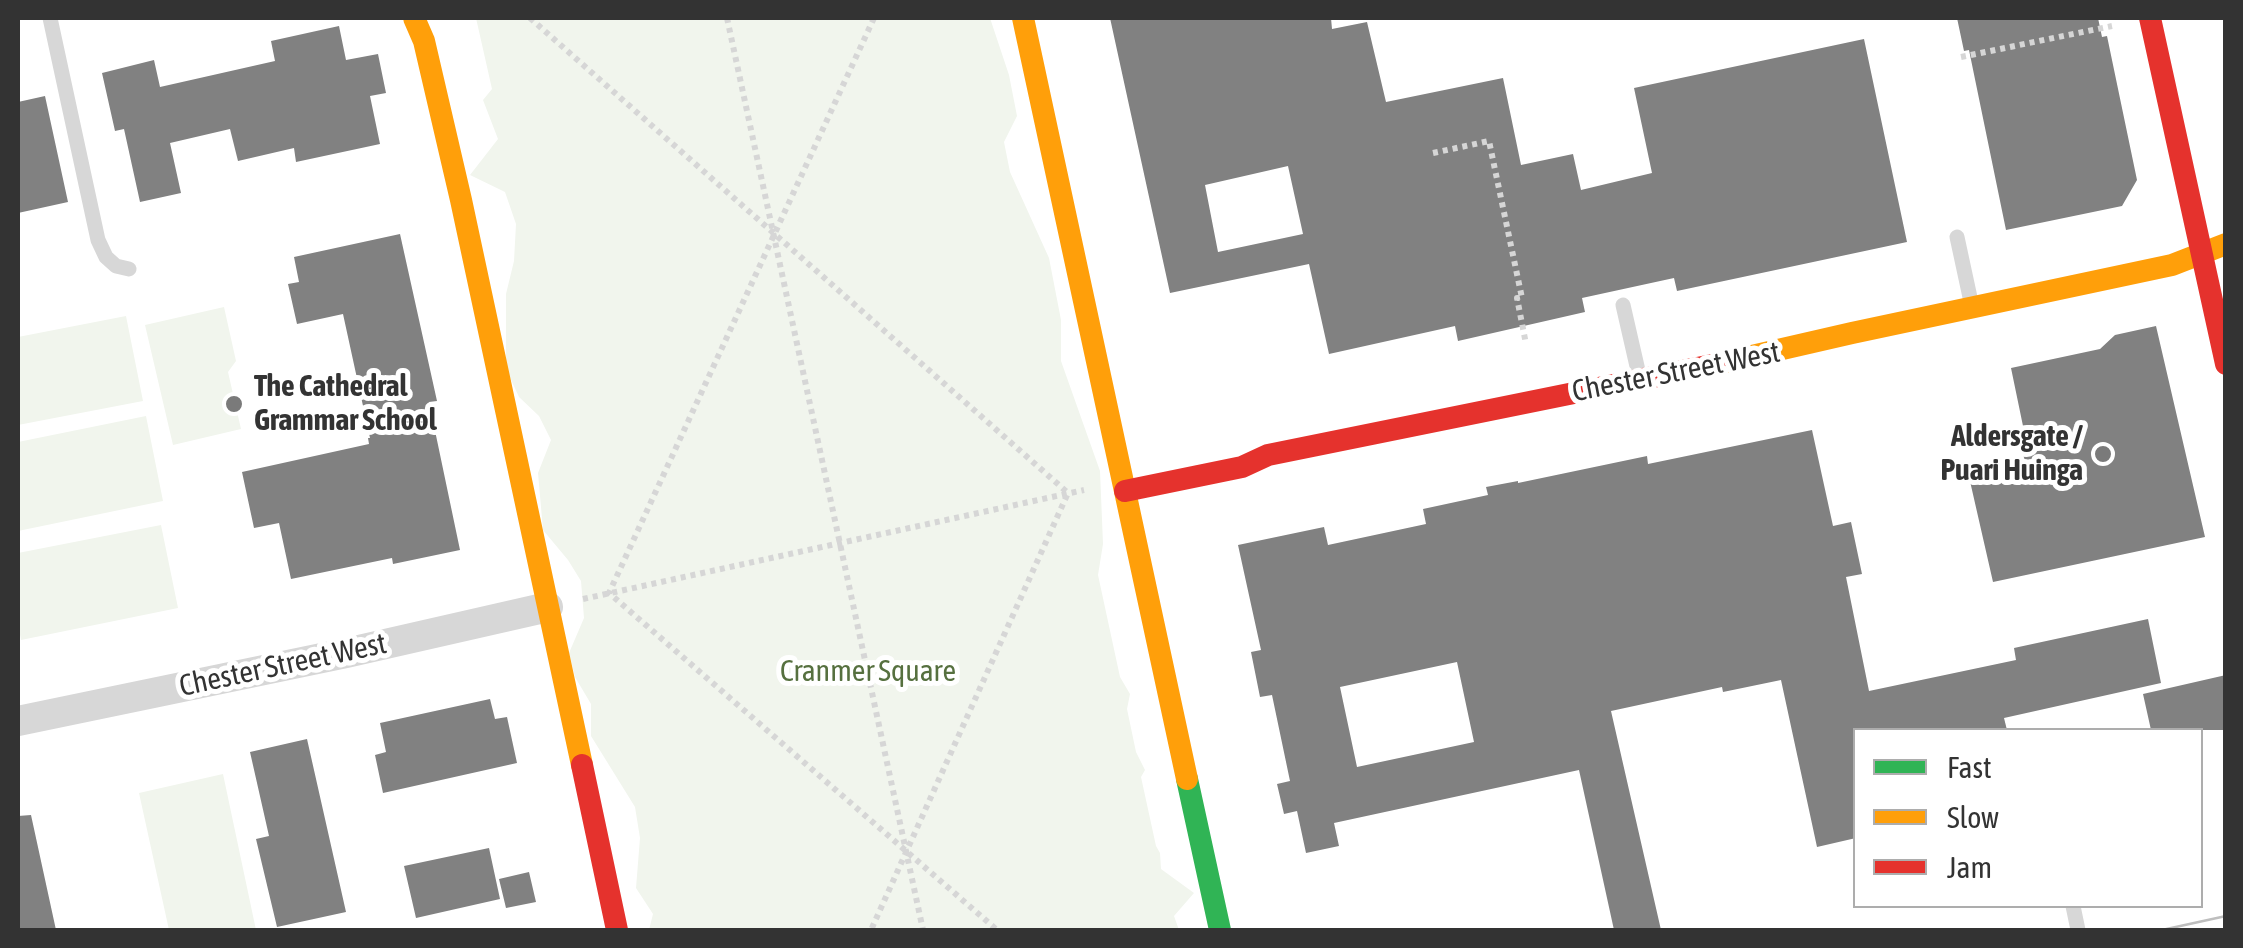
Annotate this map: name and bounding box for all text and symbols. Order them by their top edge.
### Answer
street label: Chester Street West [1569,334,1783,410]
place label: The Cathedral Grammar School [254,369,437,440]
marker: The Cathedral Grammar School [223,393,245,415]
place label: Aldersgate / Puari Huinga [1940,419,2083,490]
marker: Aldersgate / Puari Huinga [2092,443,2114,465]
street label: Chester Street West [176,625,390,705]
park label: Cranmer Square [780,654,956,690]
legend [1853,728,2203,908]
text: Fast [1947,750,1992,784]
text: Slow [1947,800,1999,834]
text: Jam [1947,850,1992,884]

